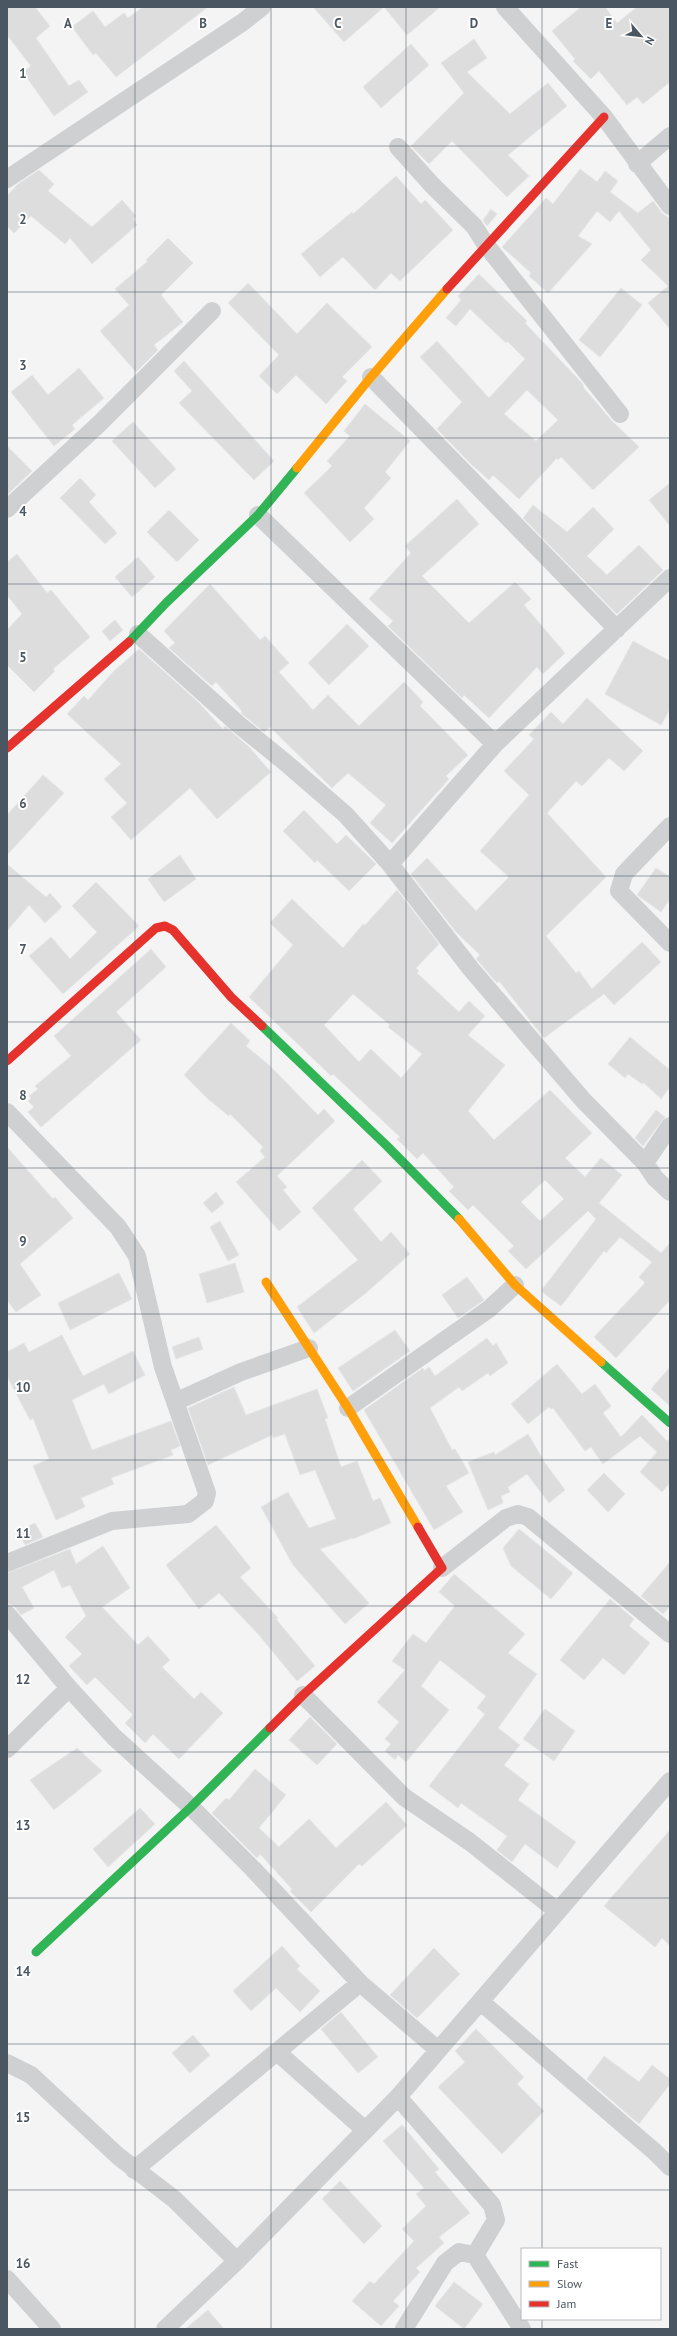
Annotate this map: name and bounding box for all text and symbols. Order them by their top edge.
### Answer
text: A [64,15,72,32]
text: B [199,15,207,32]
text: C [334,15,342,32]
text: D [470,15,478,32]
text: E [606,15,613,32]
north arrow [621,16,661,56]
text: N [642,34,658,47]
text: 1 [19,65,27,82]
text: 2 [19,211,27,228]
text: 3 [19,357,27,374]
text: 4 [19,503,27,520]
text: 5 [19,649,27,666]
text: 6 [19,795,27,812]
text: 7 [19,941,27,958]
text: 8 [19,1087,27,1104]
text: 9 [19,1233,27,1250]
text: 10 [16,1379,30,1396]
text: 11 [16,1525,30,1542]
text: 12 [16,1671,30,1688]
text: 13 [16,1817,30,1834]
text: 14 [16,1963,31,1980]
text: 15 [16,2109,30,2126]
legend [521,2248,661,2320]
text: 16 [16,2255,30,2272]
text: Fast [557,2256,578,2271]
text: Slow [557,2276,582,2291]
text: Jam [556,2296,576,2311]

